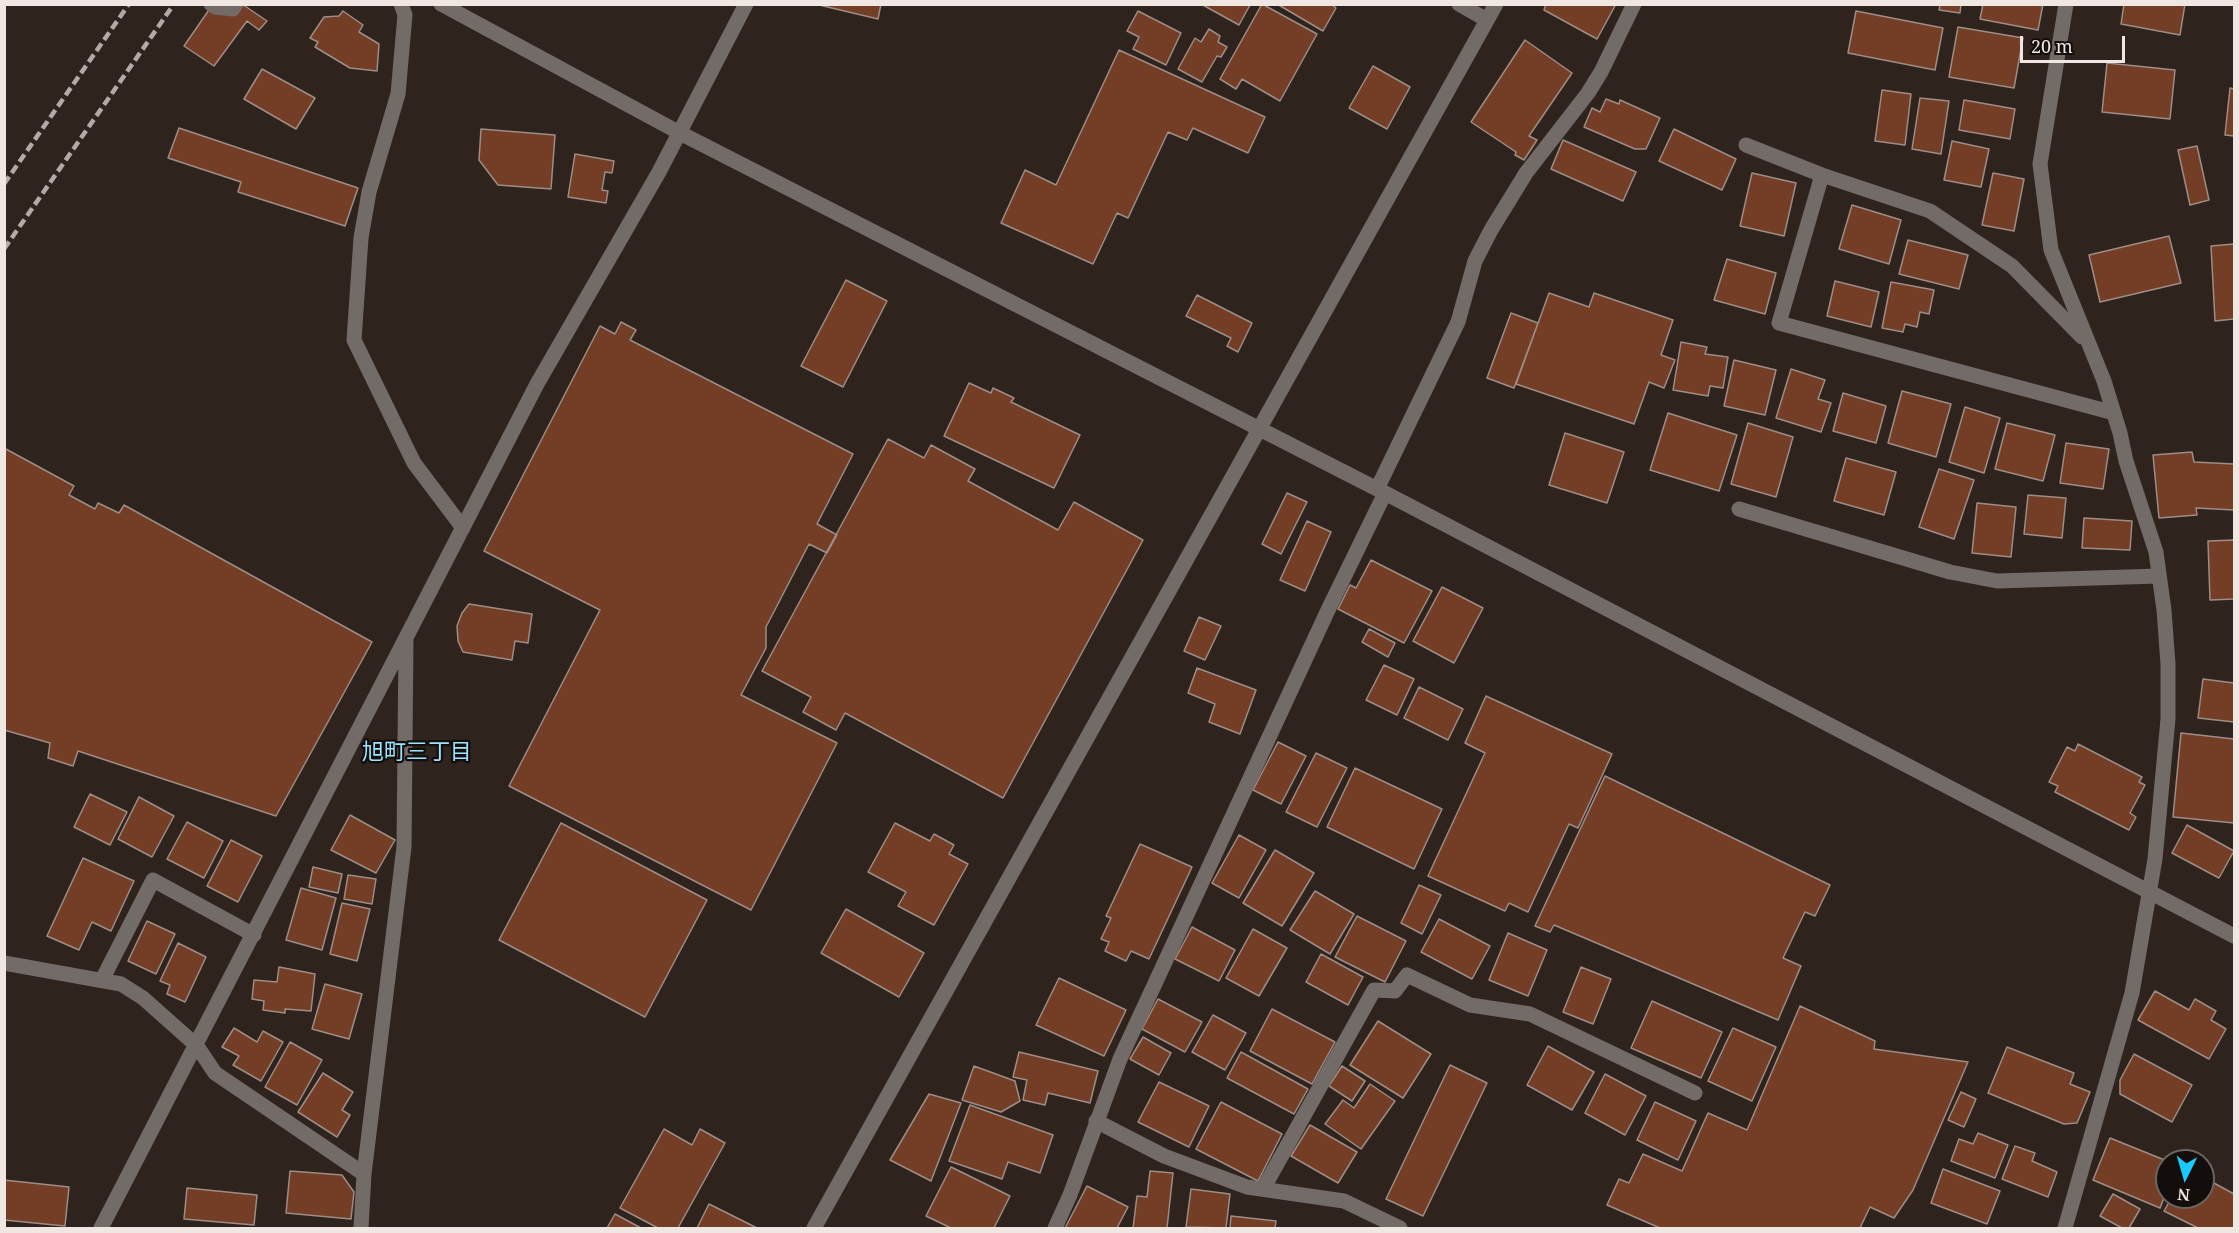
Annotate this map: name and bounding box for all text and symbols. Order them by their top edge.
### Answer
scale bar [2023,24,2128,62]
text: 20 m [2031,34,2073,58]
district label: 旭町三丁目 [362,740,472,766]
north arrow [2155,1149,2215,1209]
text: N [2176,1183,2191,1206]

